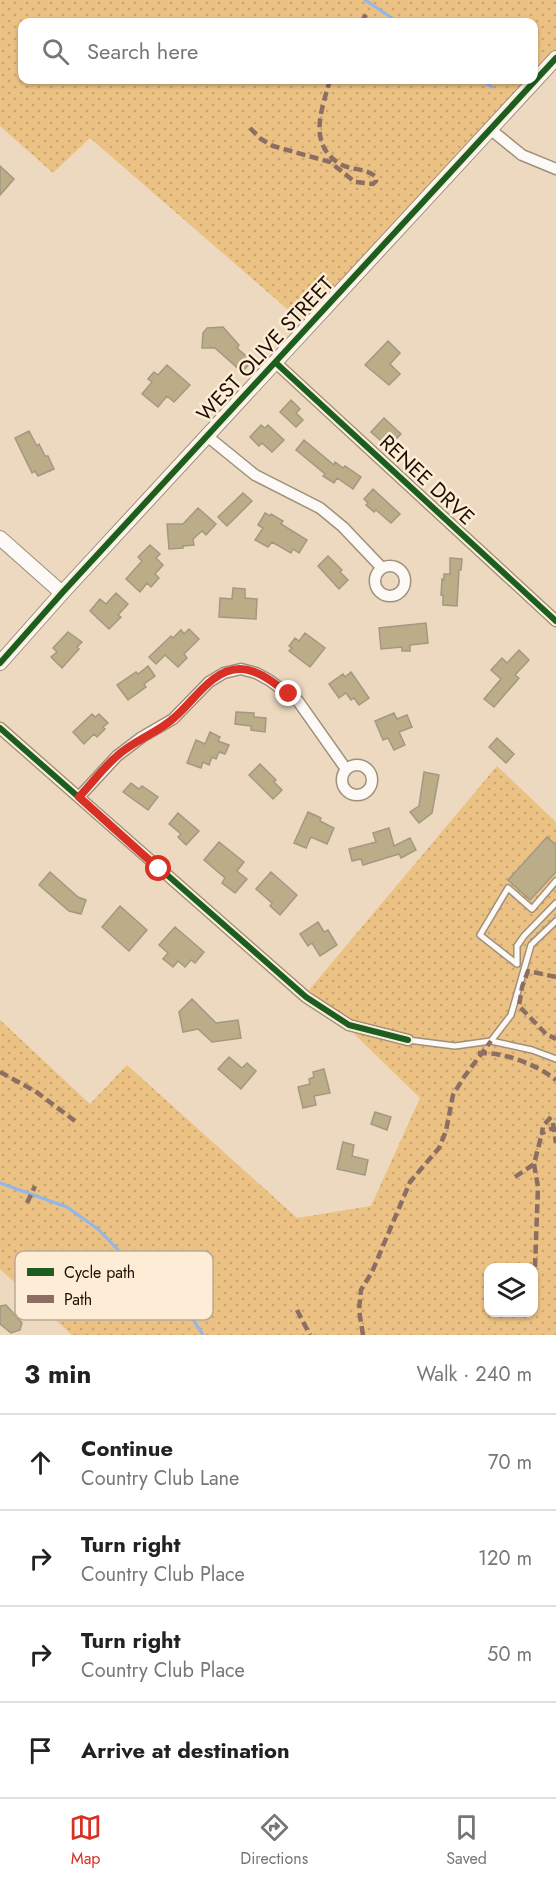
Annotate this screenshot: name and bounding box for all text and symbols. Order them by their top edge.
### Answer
search box [18,18,538,84]
icon: search [39,35,72,68]
text: Search here [87,35,198,67]
street label: WEST OLIVE STREET [190,270,340,428]
street label: RENEE DRVE [373,428,481,532]
route end [275,680,301,706]
route start [145,855,171,881]
legend [15,1251,213,1320]
text: Cycle path [64,1261,135,1284]
map controls [484,1263,538,1317]
button: layers [484,1263,538,1317]
text: Path [64,1288,92,1311]
text: 3 min [24,1355,91,1393]
text: Walk · 240 m [417,1360,532,1389]
text: Continue [81,1432,173,1464]
icon: ahead [24,1446,57,1479]
text: 70 m [488,1448,532,1477]
text: Country Club Lane [81,1464,239,1493]
text: Turn right [81,1528,181,1560]
icon: right [24,1542,57,1575]
text: 120 m [478,1544,532,1573]
text: Country Club Place [81,1560,245,1589]
text: Turn right [81,1624,181,1656]
icon: right [24,1638,57,1671]
text: 50 m [487,1640,532,1669]
text: Country Club Place [81,1656,245,1685]
icon: arrive [24,1734,57,1767]
text: Arrive at destination [81,1734,290,1766]
tab: Map [69,1811,102,1870]
tab: Directions [240,1811,308,1870]
tab: Saved [446,1811,487,1870]

